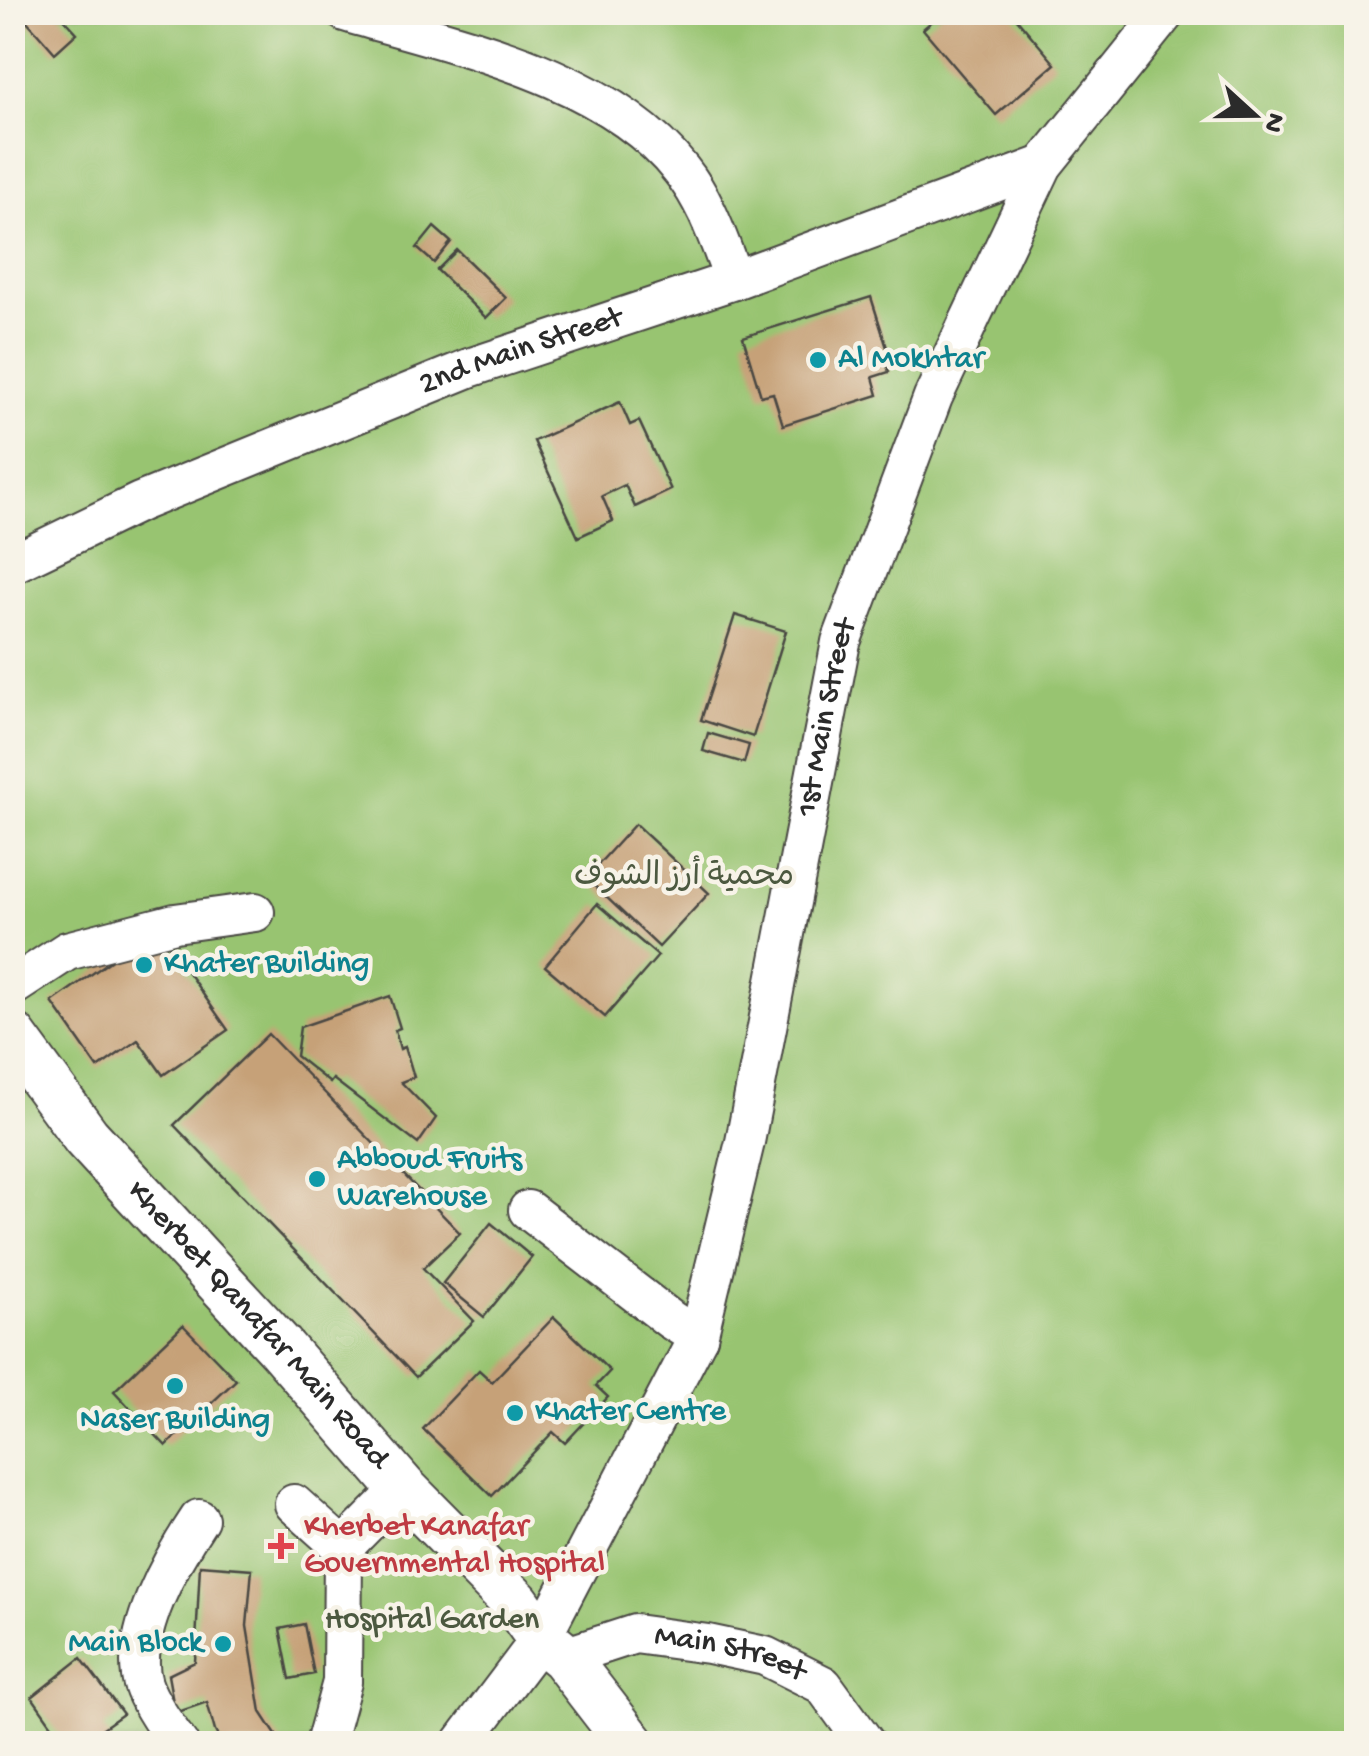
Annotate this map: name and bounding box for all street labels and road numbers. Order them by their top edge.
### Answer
street label: 2nd Main Street [414,298,630,405]
street label: 1st Main Street [789,611,868,821]
street label: Kherbet Qanafar Main Road [118,1174,398,1479]
street label: Main Street [652,1618,815,1694]

